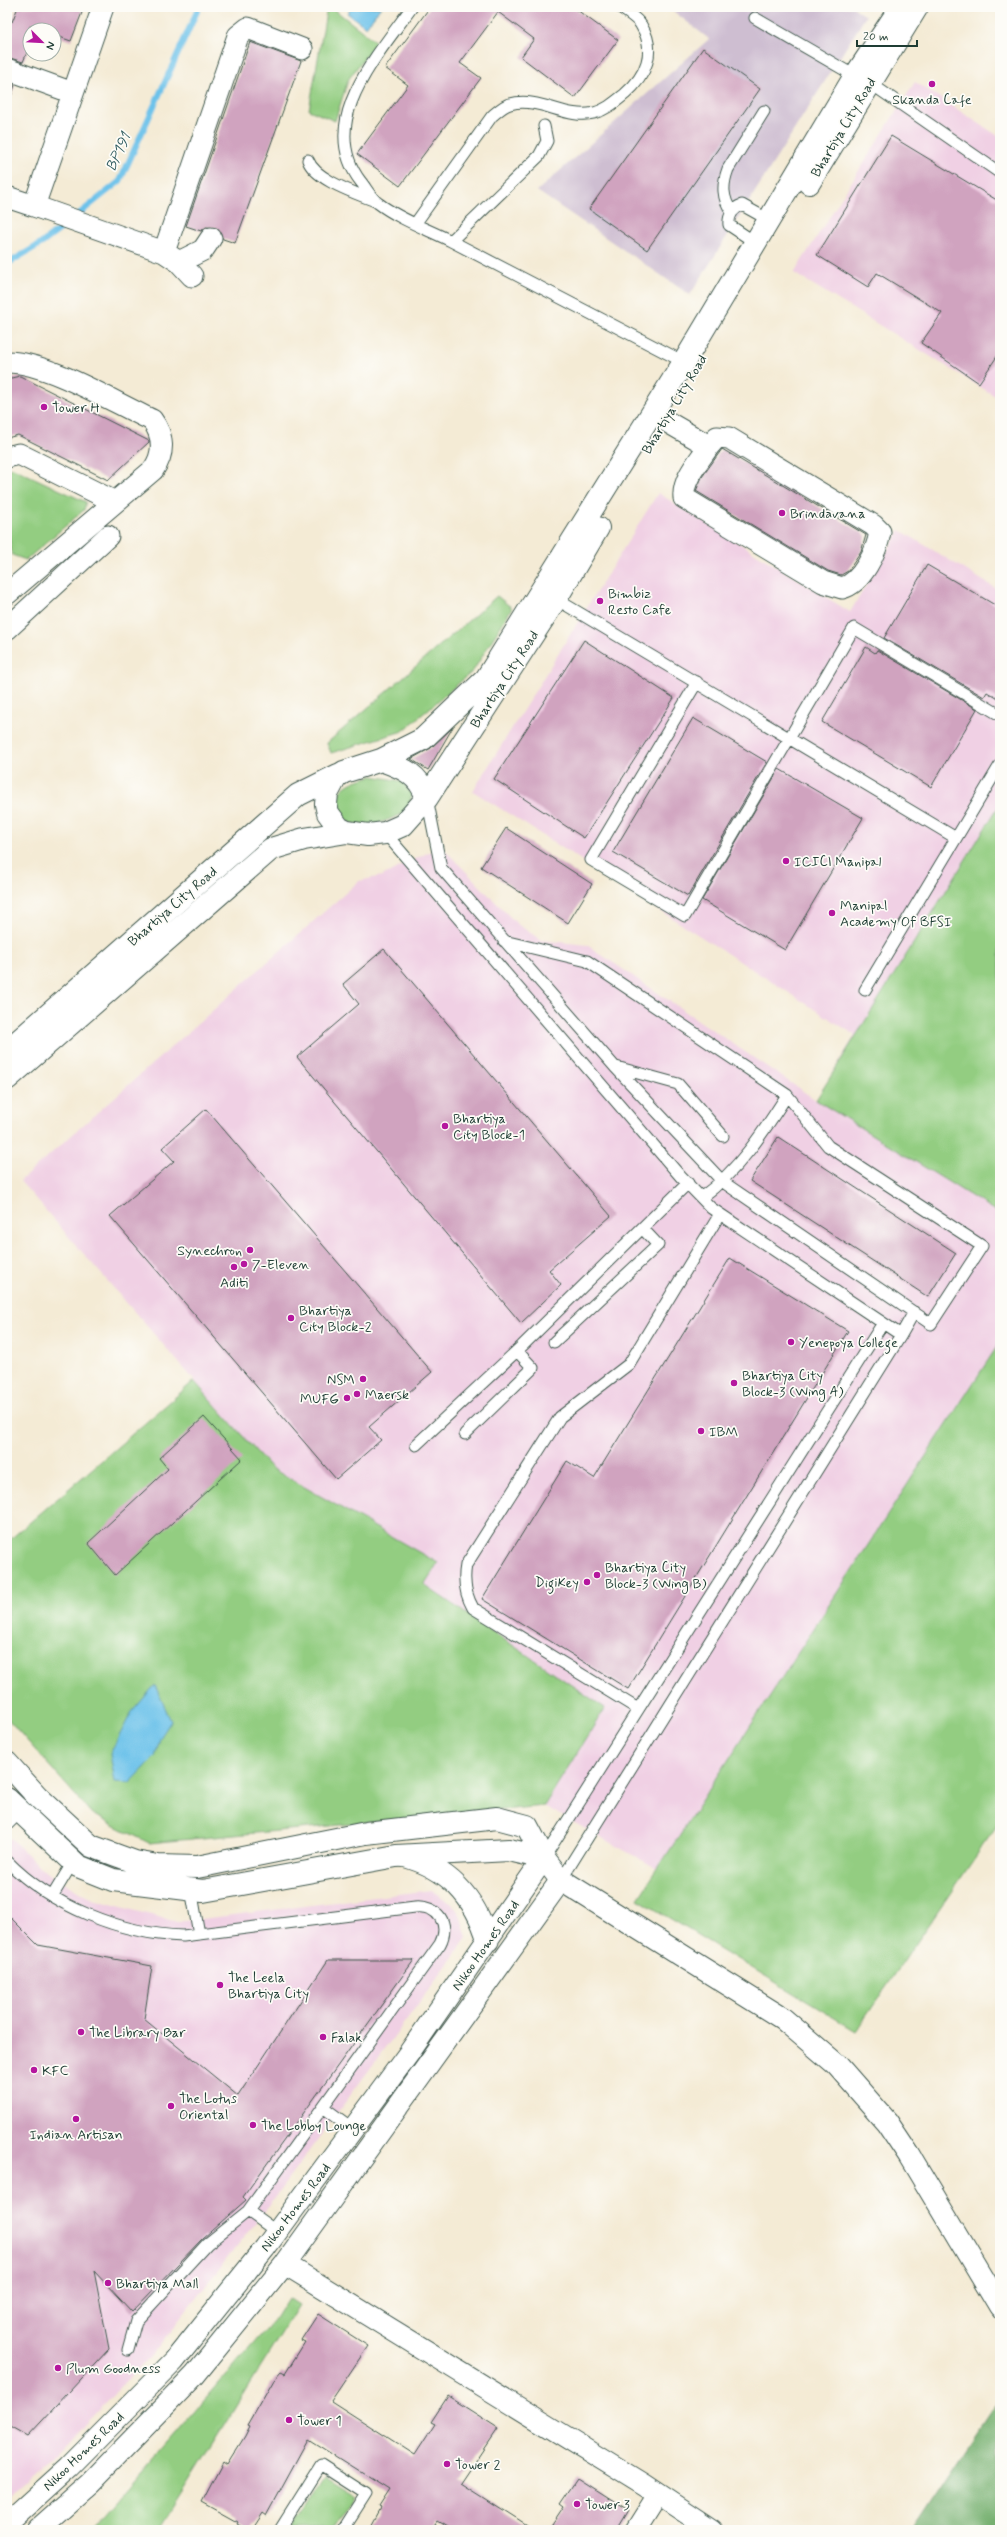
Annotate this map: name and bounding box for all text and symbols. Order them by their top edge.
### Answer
north arrow [22,22,62,62]
scale bar [857,22,917,48]
text: 20 m [863,29,889,45]
text: N [42,39,58,52]
street label: Bhartiya City Road [807,74,881,181]
marker: Skanda Cafe [927,79,937,89]
place label: Skanda Cafe [892,91,972,109]
water label: BP191 [101,128,137,175]
street label: Bhartiya City Road [638,351,712,458]
place label: Tower H [52,399,100,417]
marker: Tower H [39,402,49,412]
place label: Brindavana [790,505,865,523]
marker: Brindavana [777,508,787,518]
place label: Bimbiz Resto Cafe [608,585,672,619]
marker: Bimbiz Resto Cafe [595,596,605,606]
street label: Bhartiya City Road [467,627,543,732]
place label: ICICI Manipal [794,853,882,871]
marker: ICICI Manipal [781,856,791,866]
street label: Bhartiya City Road [124,863,221,951]
place label: Manipal Academy Of BFSI [840,897,951,931]
marker: Manipal Academy Of BFSI [827,908,837,918]
place label: Bhartiya City Block-1 [453,1110,525,1144]
marker: Bhartiya City Block-1 [440,1121,450,1131]
place label: Synechron [177,1242,242,1260]
marker: Synechron [245,1245,255,1255]
place label: 7-Eleven [252,1256,310,1274]
marker: 7-Eleven [239,1259,249,1269]
marker: Aditi [229,1262,239,1272]
place label: Aditi [220,1274,248,1292]
place label: Bhartiya City Block-2 [299,1302,372,1336]
marker: Bhartiya City Block-2 [286,1313,296,1323]
place label: Yenepoya College [799,1334,898,1354]
marker: Yenepoya College [786,1337,796,1347]
place label: Bhartiya City Block-3 (Wing A) [742,1367,843,1402]
place label: NSM [327,1371,355,1389]
marker: NSM [358,1374,368,1384]
marker: Bhartiya City Block-3 (Wing A) [729,1378,739,1388]
place label: Maersk [365,1386,409,1404]
marker: Maersk [352,1389,362,1399]
place label: MUFG [300,1390,339,1408]
marker: MUFG [342,1393,352,1403]
place label: IBM [709,1423,738,1441]
marker: IBM [696,1426,706,1436]
place label: Bhartiya City Block-3 (Wing B) [605,1559,706,1594]
marker: Bhartiya City Block-3 (Wing B) [592,1570,602,1580]
place label: DigiKey [535,1574,579,1594]
marker: DigiKey [582,1577,592,1587]
street label: Nikoo Homes Road [448,1897,524,1994]
place label: The Leela Bhartiya City [228,1969,309,2003]
marker: The Leela Bhartiya City [215,1980,225,1990]
place label: The Library Bar [89,2024,186,2042]
marker: The Library Bar [76,2027,86,2037]
place label: Falak [331,2029,362,2047]
marker: Falak [318,2032,328,2042]
place label: KFC [42,2062,68,2080]
marker: KFC [29,2065,39,2075]
place label: The Lotus Oriental [179,2090,237,2124]
marker: The Lotus Oriental [166,2101,176,2111]
marker: Indian Artisan [71,2114,81,2124]
place label: The Lobby Lounge [261,2117,367,2136]
marker: The Lobby Lounge [248,2120,258,2130]
place label: Indian Artisan [29,2126,123,2144]
street label: Nikoo Homes Road [257,2160,335,2256]
place label: Bhartiya Mall [116,2275,199,2293]
marker: Bhartiya Mall [103,2278,113,2288]
place label: Plum Goodness [66,2360,161,2378]
marker: Plum Goodness [53,2363,63,2373]
street label: Nikoo Homes Road [39,2408,128,2495]
place label: Tower 1 [297,2412,342,2430]
marker: Tower 1 [284,2415,294,2425]
place label: Tower 2 [455,2456,500,2474]
marker: Tower 2 [442,2459,452,2469]
place label: Tower 3 [585,2496,630,2514]
marker: Tower 3 [572,2499,582,2509]

